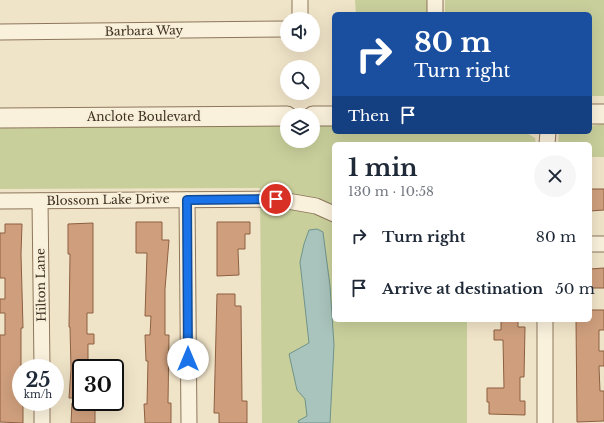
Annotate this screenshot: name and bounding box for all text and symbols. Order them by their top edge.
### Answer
map controls [280,12,320,148]
button: sound [280,12,320,52]
street label: Barbara Way [105,22,184,39]
text: 80 m [414,25,491,60]
icon: right [348,28,400,80]
button: search [280,60,320,100]
text: Turn right [414,60,510,82]
icon: arrive [397,104,419,126]
text: Then [348,106,389,125]
button: layers [280,108,320,148]
street label: Anclote Boulevard [86,109,201,124]
text: 1 min [348,153,418,182]
button: close [534,155,576,197]
pin [259,182,293,216]
text: 130 m · 10:58 [348,183,434,200]
icon: arrive [265,188,287,210]
street label: Blossom Lake Drive [46,191,170,208]
icon: right [348,225,370,247]
text: Turn right [382,227,465,246]
text: 80 m [536,227,576,246]
street label: Hilton Lane [32,248,49,322]
icon: arrive [348,277,370,299]
text: Arrive at destination [382,279,543,298]
text: 50 m [555,279,595,298]
position arrow [167,338,209,380]
speed limit sign: 30 [72,359,124,411]
text: 25 [26,368,50,392]
text: km/h [24,388,52,401]

